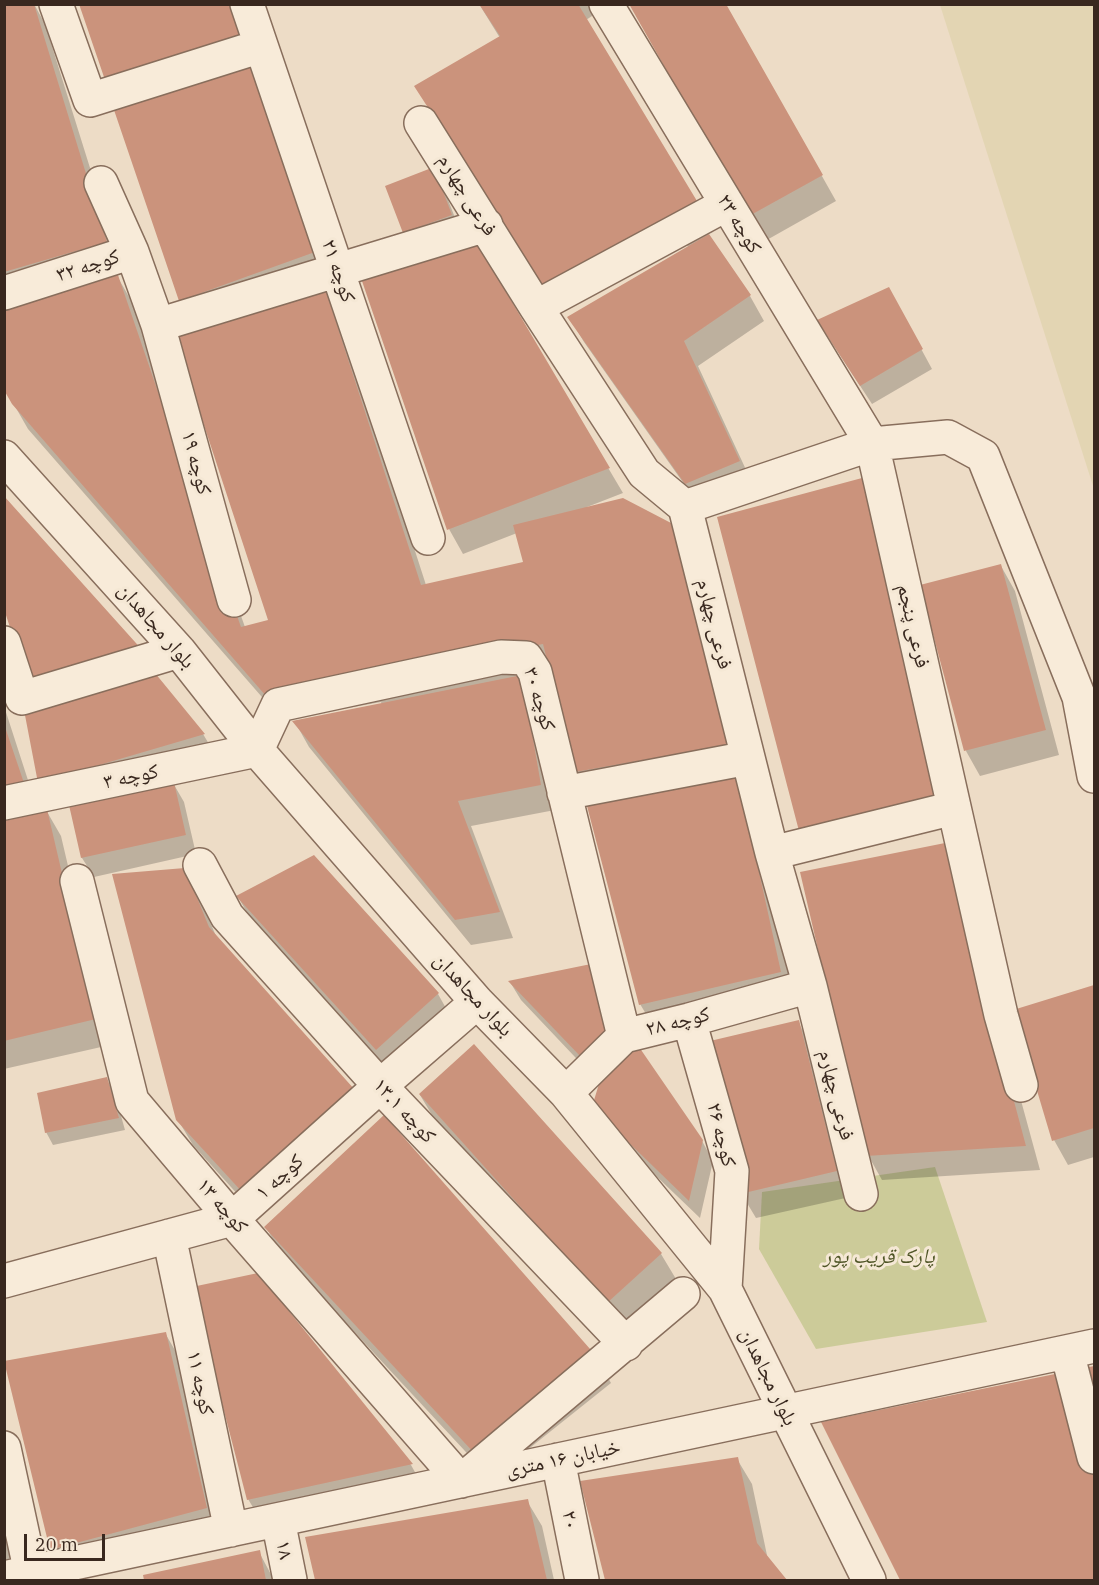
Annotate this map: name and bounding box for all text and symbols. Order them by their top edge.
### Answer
street label: فرعی چهارم [432,149,502,241]
street label: کوچه ۲۳ [711,190,767,258]
street label: کوچه ۲۱ [315,236,361,306]
street label: کوچه ۳۲ [53,244,123,288]
street label: کوچه ۱۹ [175,428,217,498]
street label: فرعی چهارم [691,576,737,672]
street label: بلوار مجاهدان [112,578,200,674]
street label: فرعی پنجم [891,581,935,671]
street label: کوچه ۳۰ [517,664,561,734]
street label: کوچه ۳ [101,759,161,795]
street label: بلوار مجاهدان [428,948,518,1042]
street label: کوچه ۲۸ [643,1002,713,1042]
street label: فرعی چهارم [813,1047,859,1143]
street label: کوچه ۱۳.۱ [367,1073,441,1149]
street label: کوچه ۲۶ [701,1100,741,1170]
street label: کوچه ۱ [251,1149,309,1205]
street label: کوچه ۱۳ [191,1173,253,1239]
park label: پارک قریب پور [823,1244,935,1270]
street label: بلوار مجاهدان [734,1324,802,1430]
street label: کوچه ۱۱ [181,1349,219,1417]
street label: خیابان ۱۶ متری [503,1435,623,1483]
street label: ۲۰ [556,1508,584,1532]
scale bar [27,1522,108,1560]
text: 20 m [35,1533,78,1556]
street label: ۱۸ [270,1538,298,1562]

